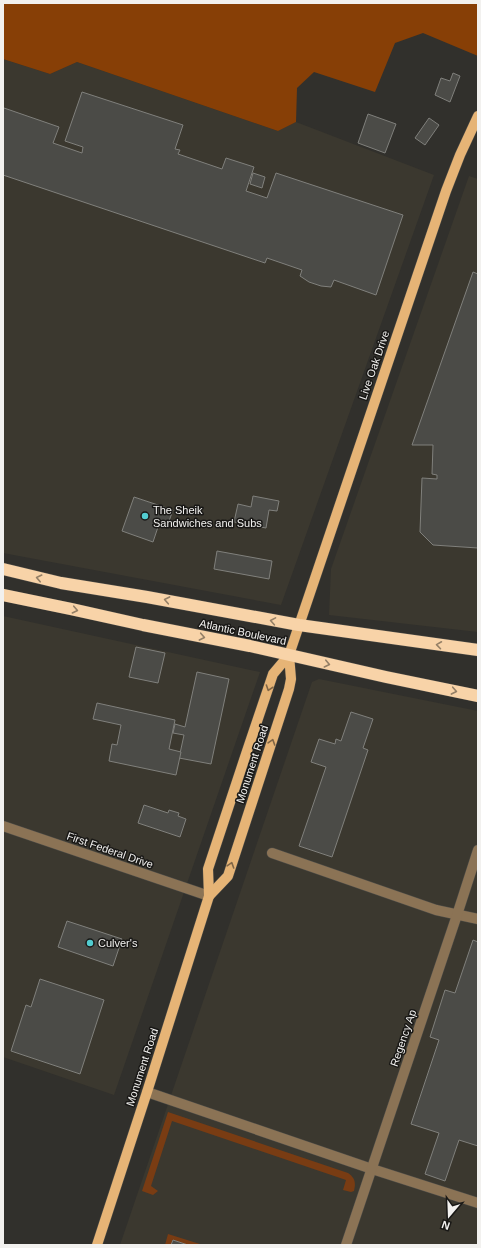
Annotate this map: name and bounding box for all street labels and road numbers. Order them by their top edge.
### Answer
street label: Live Oak Drive [357,329,391,401]
street label: Atlantic Boulevard [198,617,288,647]
street label: Monument Road [234,723,270,805]
street label: First Federal Drive [65,830,155,870]
street label: Regency Ap [388,1008,418,1068]
street label: Monument Road [124,1026,160,1108]

